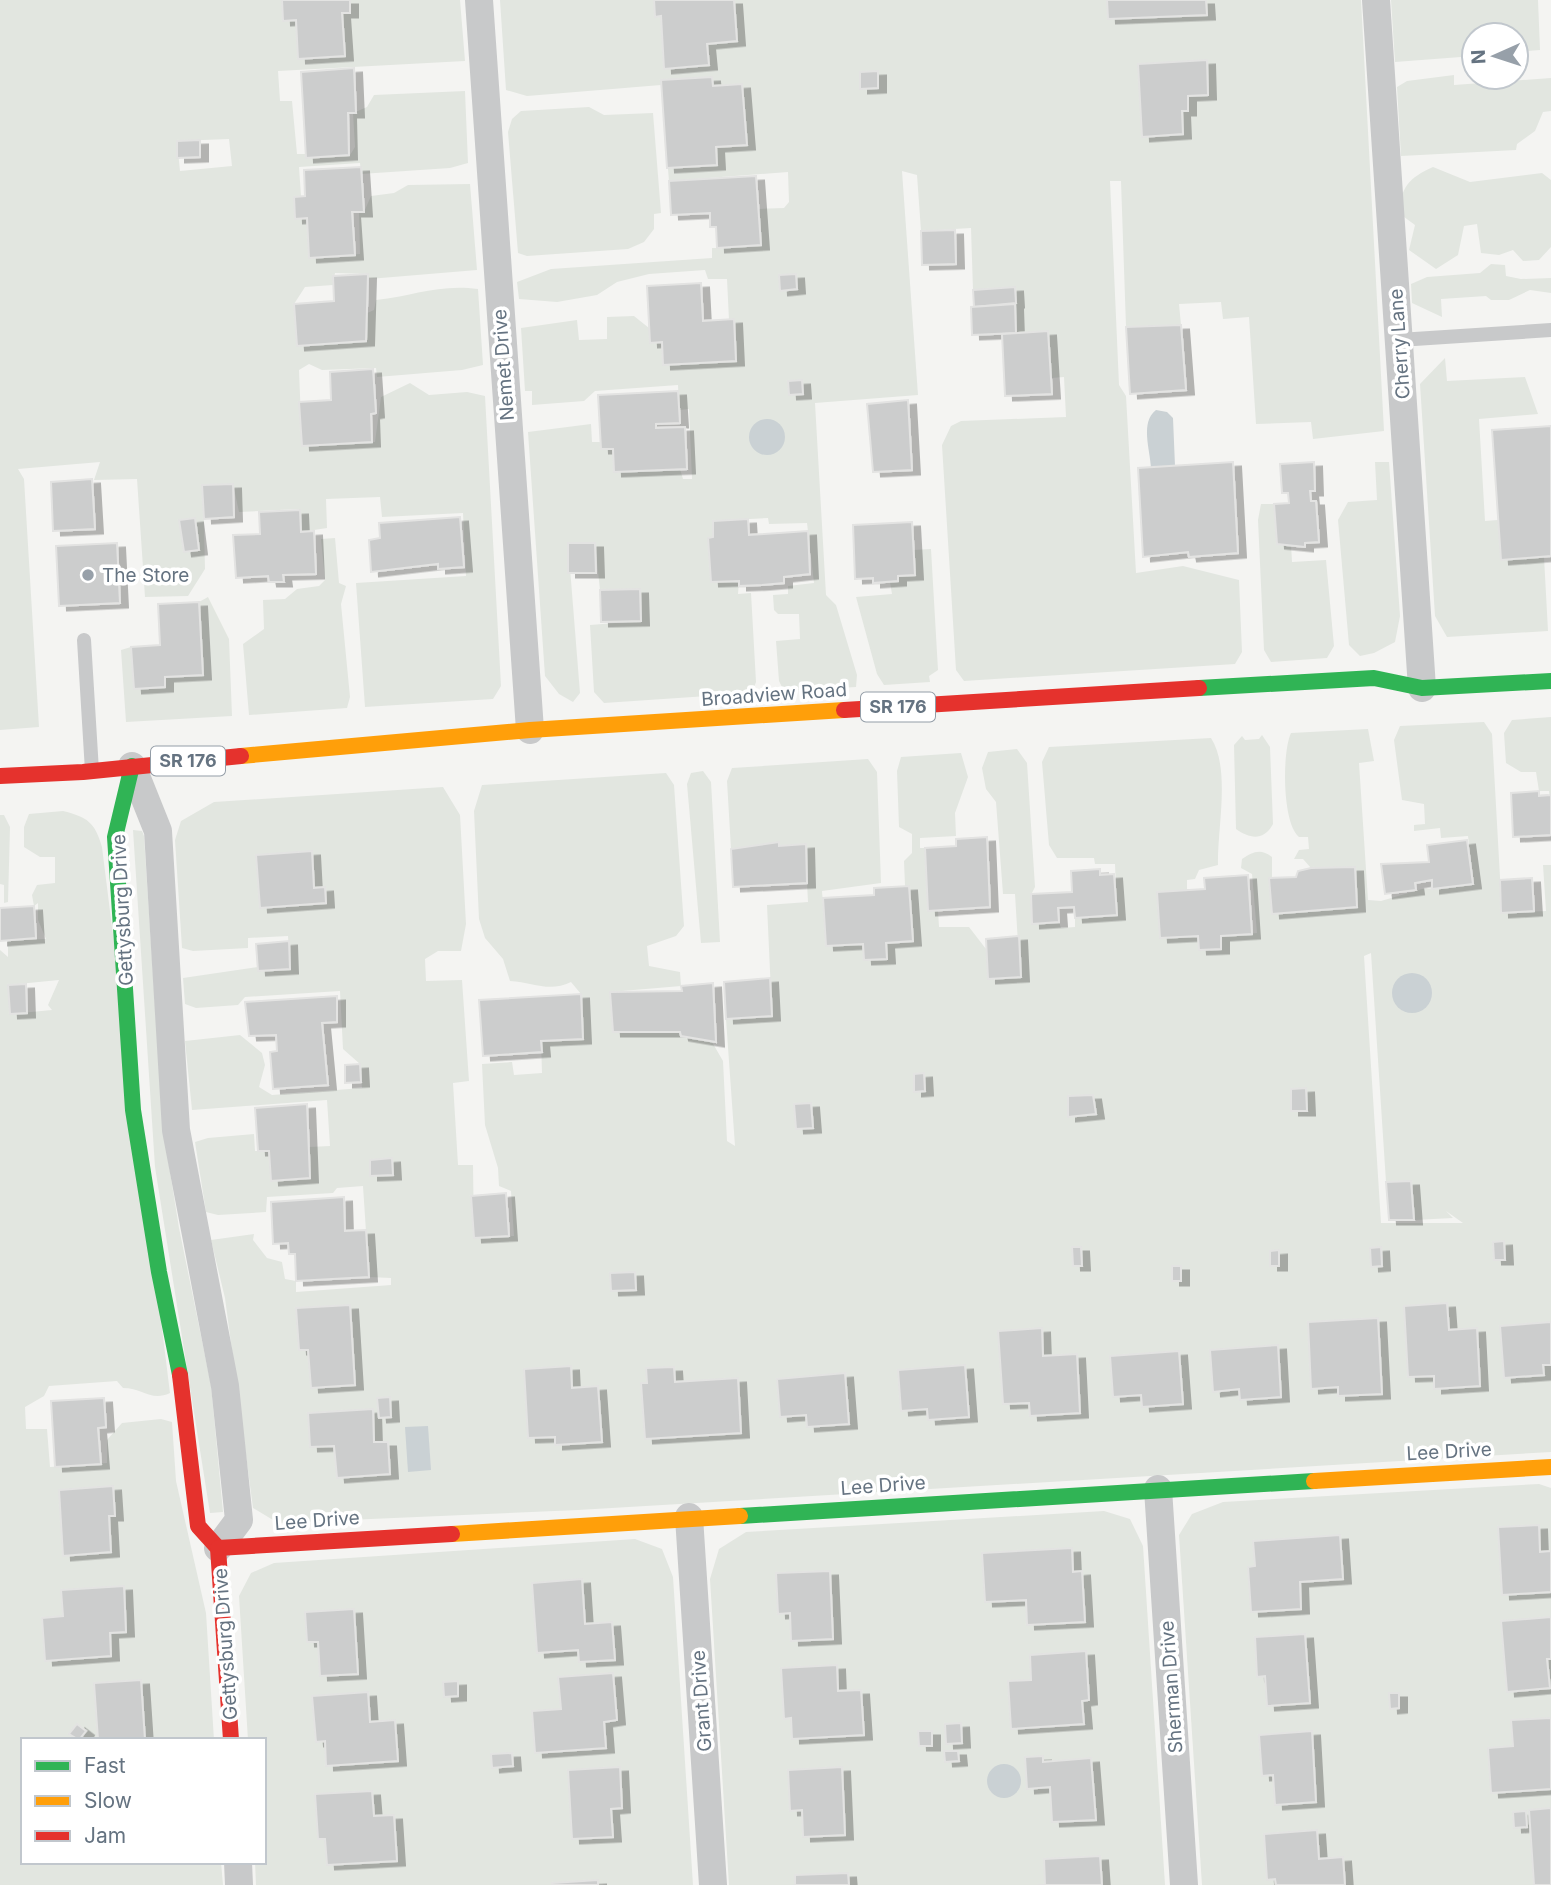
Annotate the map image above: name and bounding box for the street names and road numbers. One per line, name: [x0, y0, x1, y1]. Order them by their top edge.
street label: Cherry Lane: [1384, 288, 1415, 400]
street label: Nemet Drive: [488, 308, 519, 422]
street label: Broadview Road: [700, 678, 848, 711]
road number: SR 176: [861, 692, 935, 722]
road number: SR 176: [151, 746, 225, 776]
street label: Gettysburg Drive: [107, 833, 138, 987]
street label: Lee Drive: [1406, 1438, 1492, 1465]
street label: Lee Drive: [840, 1471, 926, 1500]
street label: Lee Drive: [274, 1506, 360, 1535]
street label: Gettysburg Drive: [209, 1567, 242, 1721]
street label: Sherman Drive: [1155, 1620, 1188, 1754]
street label: Grant Drive: [686, 1649, 717, 1753]

